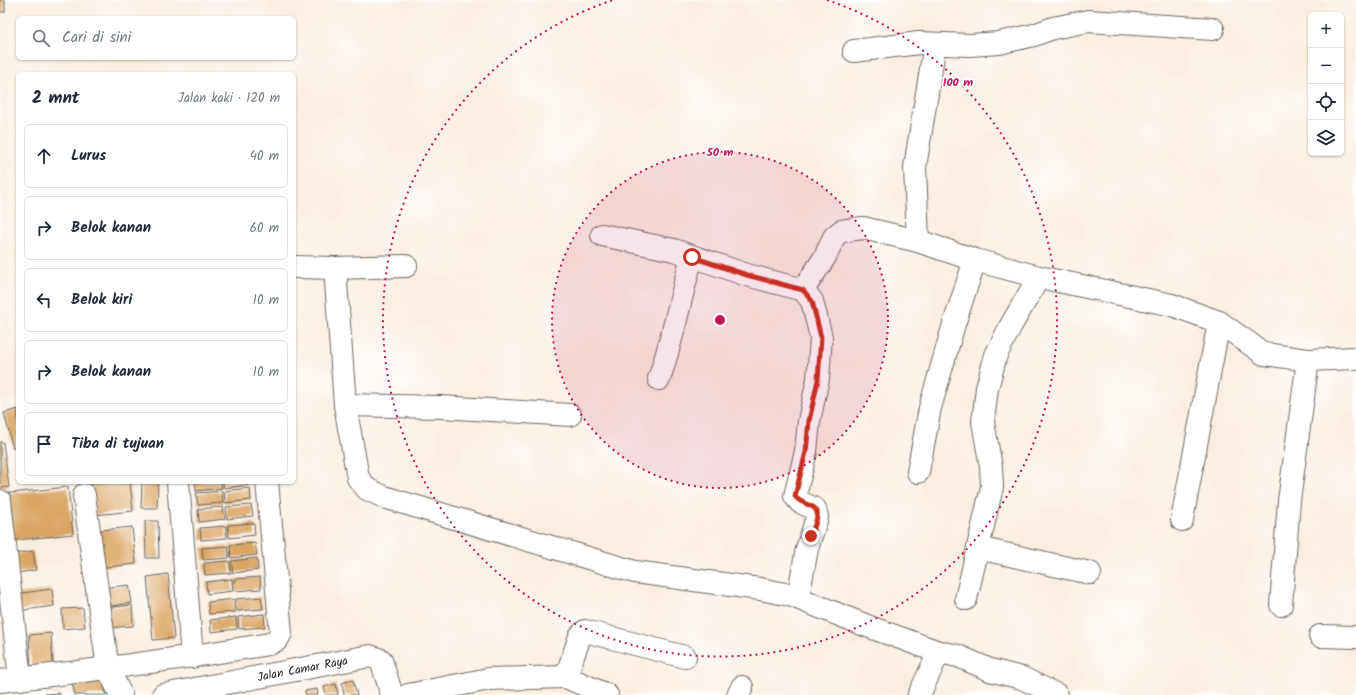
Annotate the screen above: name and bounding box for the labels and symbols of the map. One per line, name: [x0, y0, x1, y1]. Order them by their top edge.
text: 100 m: [943, 73, 973, 92]
text: 50 m: [706, 143, 734, 162]
route start: [683, 248, 701, 266]
centre of rings: [713, 313, 727, 327]
route end: [802, 527, 820, 545]
street label: Jalan Camar Raya: [256, 651, 350, 687]

